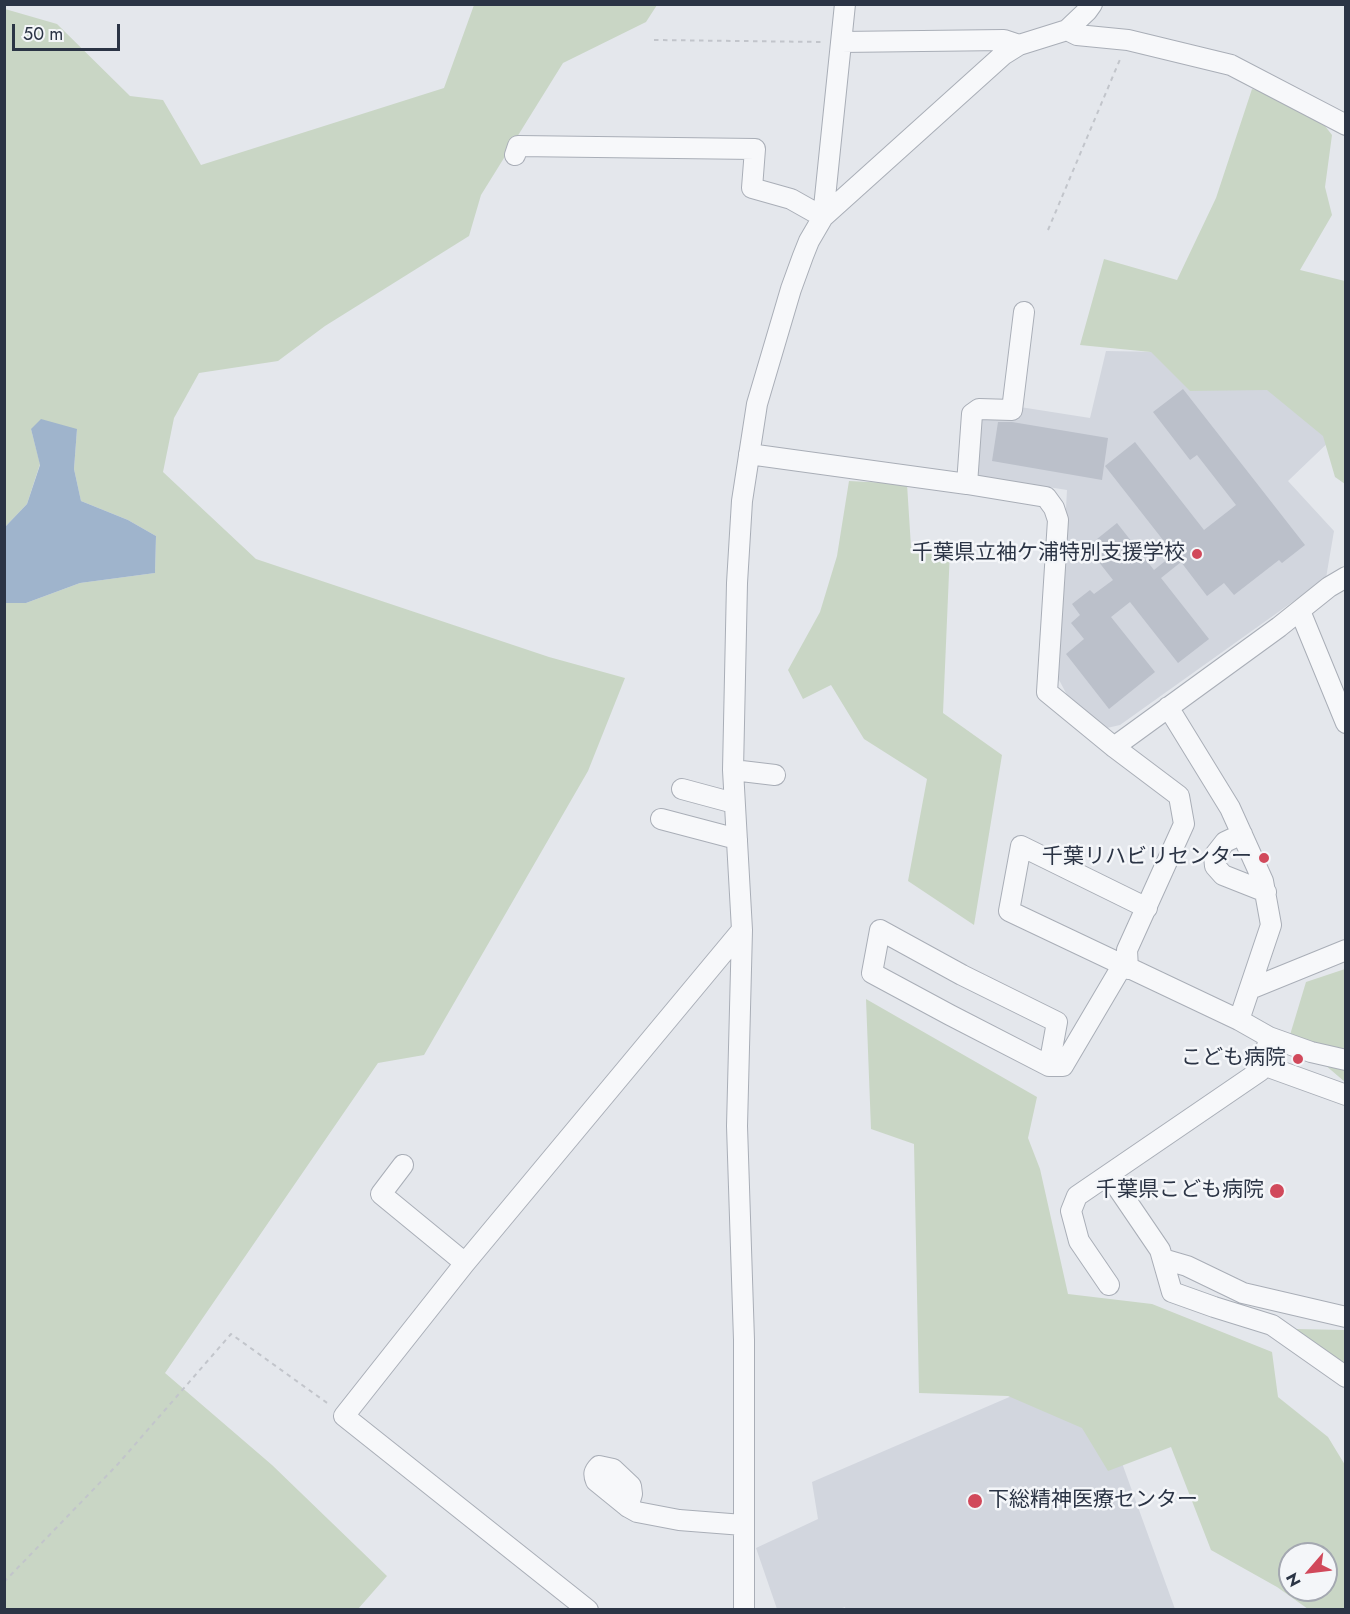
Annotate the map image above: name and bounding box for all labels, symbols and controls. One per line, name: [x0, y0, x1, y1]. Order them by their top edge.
scale bar: [15, 12, 123, 50]
text: 50 m: [23, 21, 63, 47]
place label: 千葉県立袖ケ浦特別支援学校: [912, 541, 1185, 567]
marker: 千葉県立袖ケ浦特別支援学校: [1190, 547, 1204, 561]
place label: 千葉リハビリセンター: [1042, 845, 1252, 871]
marker: 千葉リハビリセンター: [1257, 851, 1271, 865]
place label: こども病院: [1181, 1046, 1286, 1072]
marker: こども病院: [1291, 1052, 1305, 1066]
place label: 千葉県こども病院: [1096, 1178, 1264, 1204]
marker: 千葉県こども病院: [1268, 1182, 1286, 1200]
place label: 下総精神医療センター: [988, 1488, 1198, 1514]
marker: 下総精神医療センター: [966, 1492, 984, 1510]
north arrow: [1278, 1542, 1338, 1602]
text: N: [1280, 1569, 1307, 1591]

